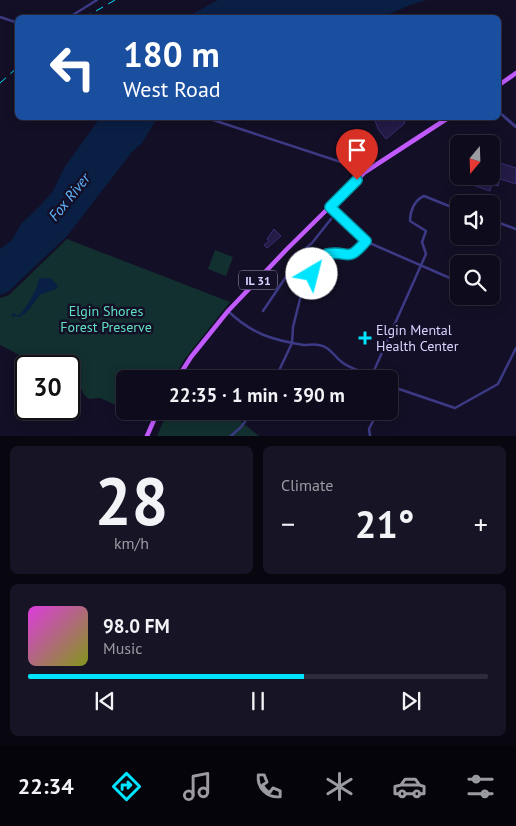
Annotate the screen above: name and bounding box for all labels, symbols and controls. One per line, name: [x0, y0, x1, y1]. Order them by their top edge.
text: 180 m: [123, 31, 220, 77]
icon: left: [40, 35, 105, 100]
text: West Road: [123, 75, 221, 103]
pin: [336, 129, 378, 180]
north arrow: [450, 135, 500, 185]
map controls: [450, 135, 500, 305]
icon: arrive: [343, 136, 371, 164]
water label: Fox River: [44, 169, 95, 225]
button: sound: [450, 195, 500, 245]
position arrow: [285, 247, 337, 299]
button: search: [450, 255, 500, 305]
road number: IL 31: [239, 270, 277, 290]
park label: Elgin Shores Forest Preserve: [60, 302, 152, 336]
place label: Elgin Mental Health Center: [376, 321, 459, 355]
marker: Elgin Mental Health Center: [358, 331, 372, 345]
speed limit sign: 30: [15, 355, 80, 420]
text: 22:35 · 1 min · 390 m: [169, 383, 345, 407]
text: 28: [95, 458, 168, 542]
text: Climate: [281, 475, 333, 495]
text: 21°: [355, 499, 414, 548]
text: −: [281, 505, 295, 542]
text: +: [474, 505, 488, 542]
text: km/h: [114, 533, 149, 553]
text: 98.0 FM: [103, 614, 170, 638]
text: Music: [103, 638, 143, 658]
icon: previous: [91, 687, 119, 715]
icon: pause: [244, 687, 272, 715]
icon: next: [397, 687, 425, 715]
icon: directions: [109, 769, 144, 804]
icon: music: [180, 769, 215, 804]
icon: phone: [251, 769, 286, 804]
icon: climate: [322, 769, 357, 804]
icon: car: [392, 769, 427, 804]
icon: filters: [463, 769, 498, 804]
text: 22:34: [18, 772, 74, 800]

